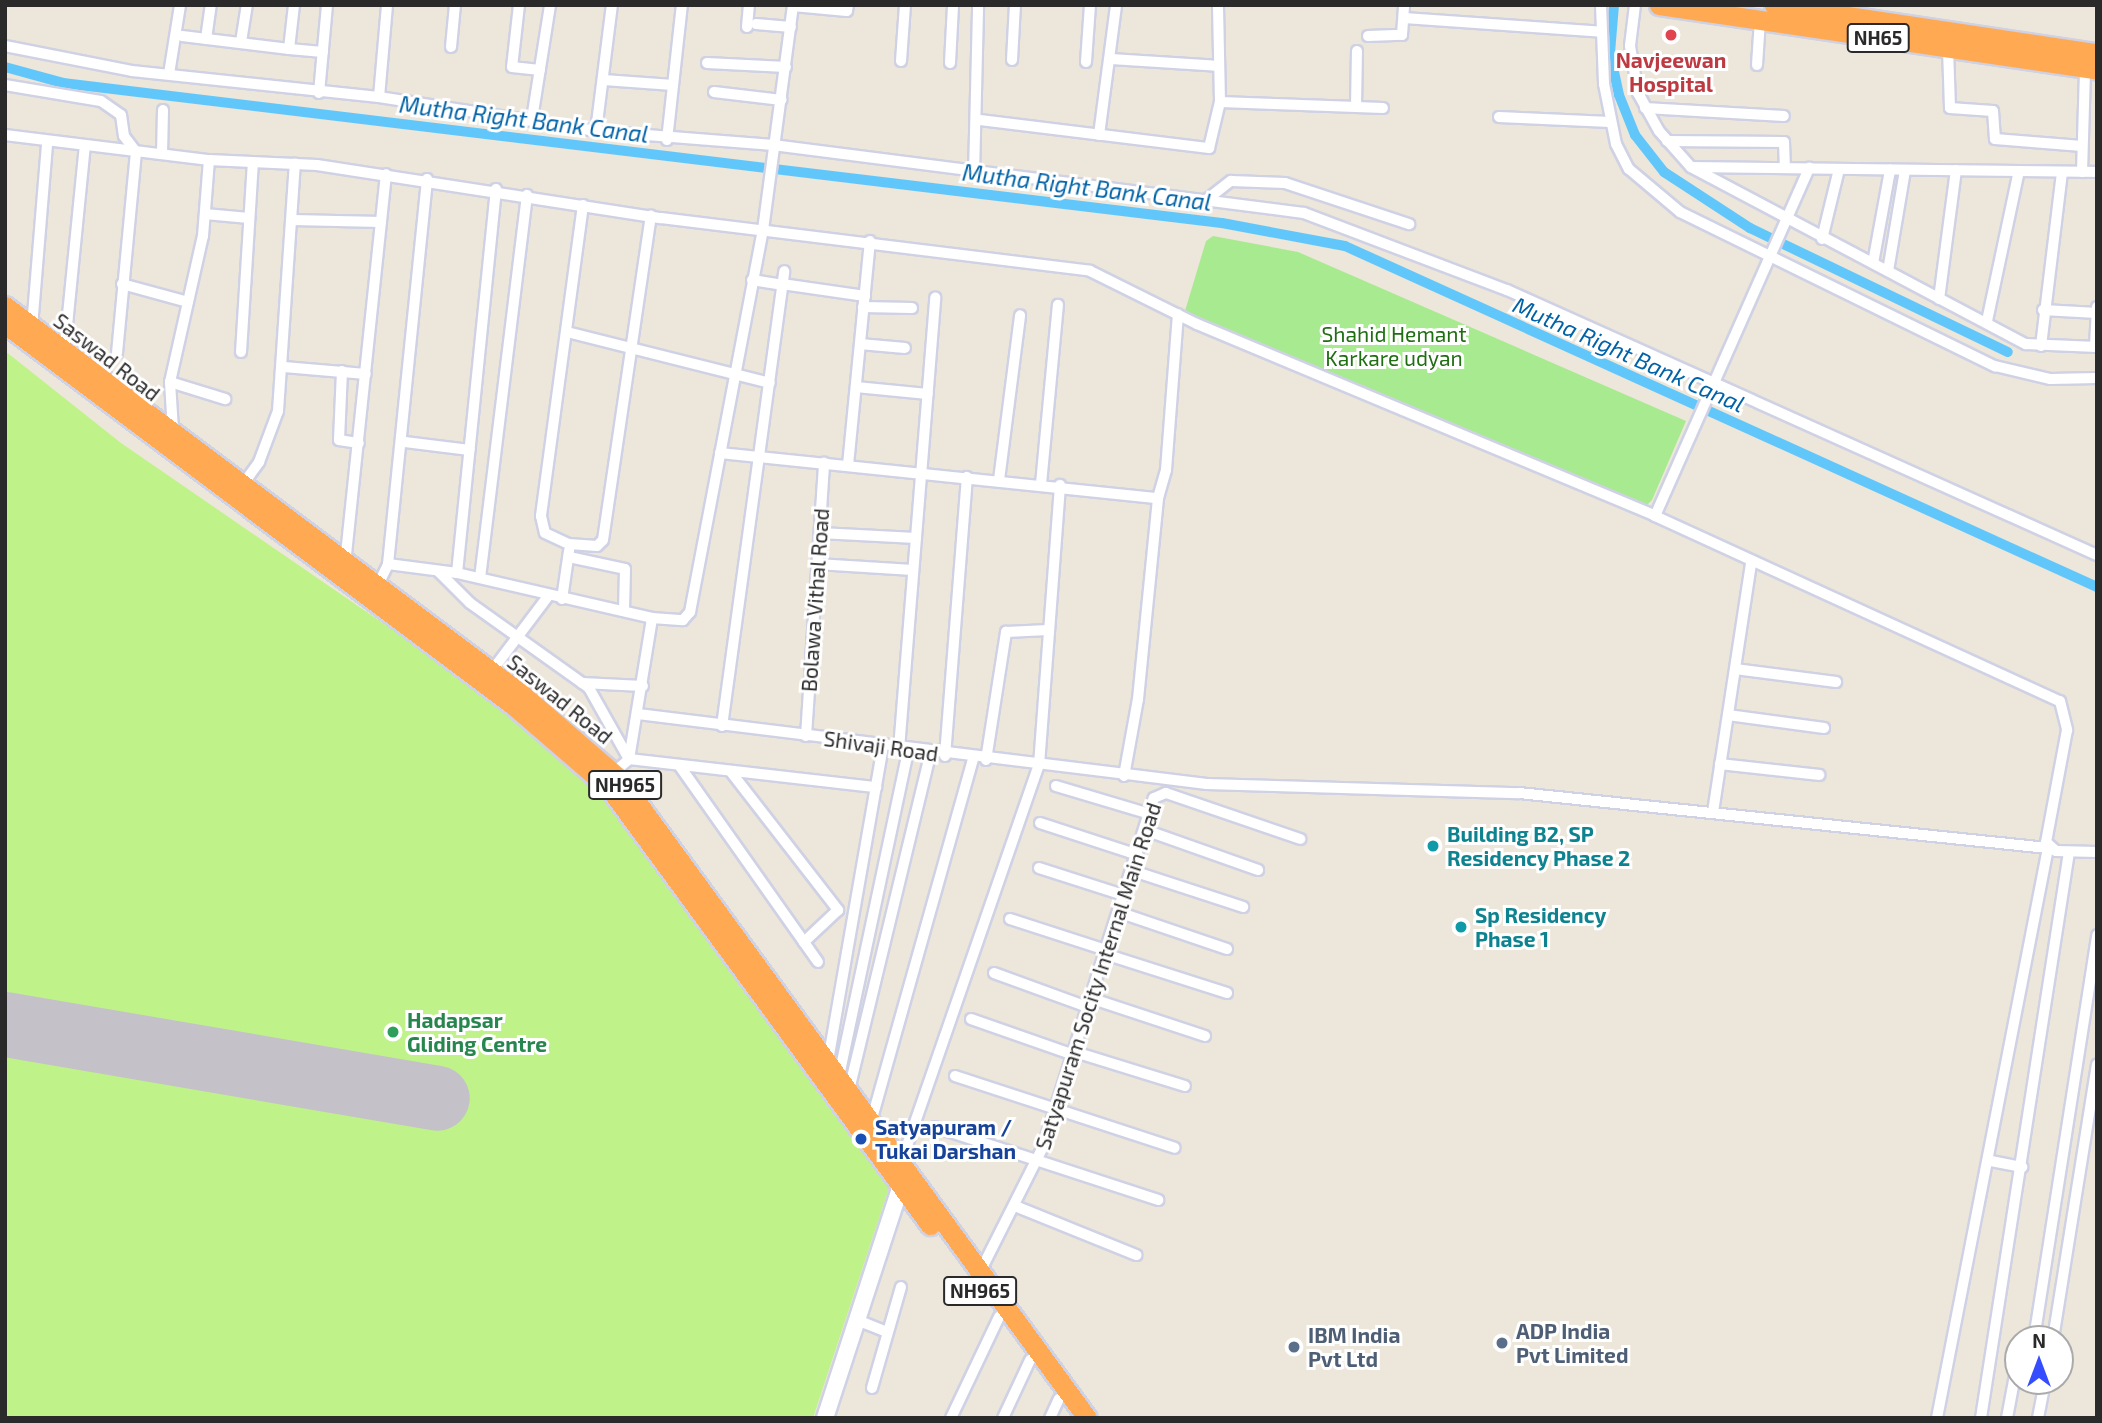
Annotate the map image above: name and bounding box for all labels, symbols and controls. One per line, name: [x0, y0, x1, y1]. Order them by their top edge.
road number: NH65: [1846, 22, 1910, 54]
marker: Navjeewan Hospital: [1661, 25, 1681, 45]
place label: Navjeewan Hospital: [1616, 47, 1726, 97]
water label: Mutha Right Bank Canal: [398, 90, 650, 148]
water label: Mutha Right Bank Canal: [961, 158, 1213, 216]
water label: Mutha Right Bank Canal: [1509, 290, 1749, 418]
street label: Saswad Road: [49, 308, 165, 406]
park label: Shahid Hemant Karkare udyan: [1321, 321, 1467, 371]
street label: Bolawa Vithal Road: [796, 507, 834, 693]
street label: Saswad Road: [502, 649, 618, 749]
street label: Shivaji Road: [822, 726, 940, 766]
road number: NH965: [586, 770, 664, 800]
street label: Satyapuram Socity Internal Main Road: [1030, 799, 1166, 1153]
place label: Building B2, SP Residency Phase 2: [1447, 821, 1631, 871]
marker: Building B2, SP Residency Phase 2: [1425, 838, 1441, 854]
place label: Sp Residency Phase 1: [1475, 902, 1606, 952]
marker: Sp Residency Phase 1: [1453, 919, 1469, 935]
place label: Hadapsar Gliding Centre: [407, 1007, 547, 1057]
marker: Hadapsar Gliding Centre: [385, 1024, 401, 1040]
place label: Satyapuram / Tukai Darshan: [875, 1114, 1016, 1164]
marker: Satyapuram / Tukai Darshan: [853, 1131, 869, 1147]
road number: NH965: [942, 1275, 1018, 1306]
place label: ADP India Pvt Limited: [1516, 1318, 1628, 1368]
place label: IBM India Pvt Ltd: [1308, 1322, 1400, 1372]
north arrow: [2004, 1325, 2074, 1395]
text: N: [2032, 1329, 2046, 1352]
marker: ADP India Pvt Limited: [1494, 1335, 1510, 1351]
marker: IBM India Pvt Ltd: [1286, 1339, 1302, 1355]

